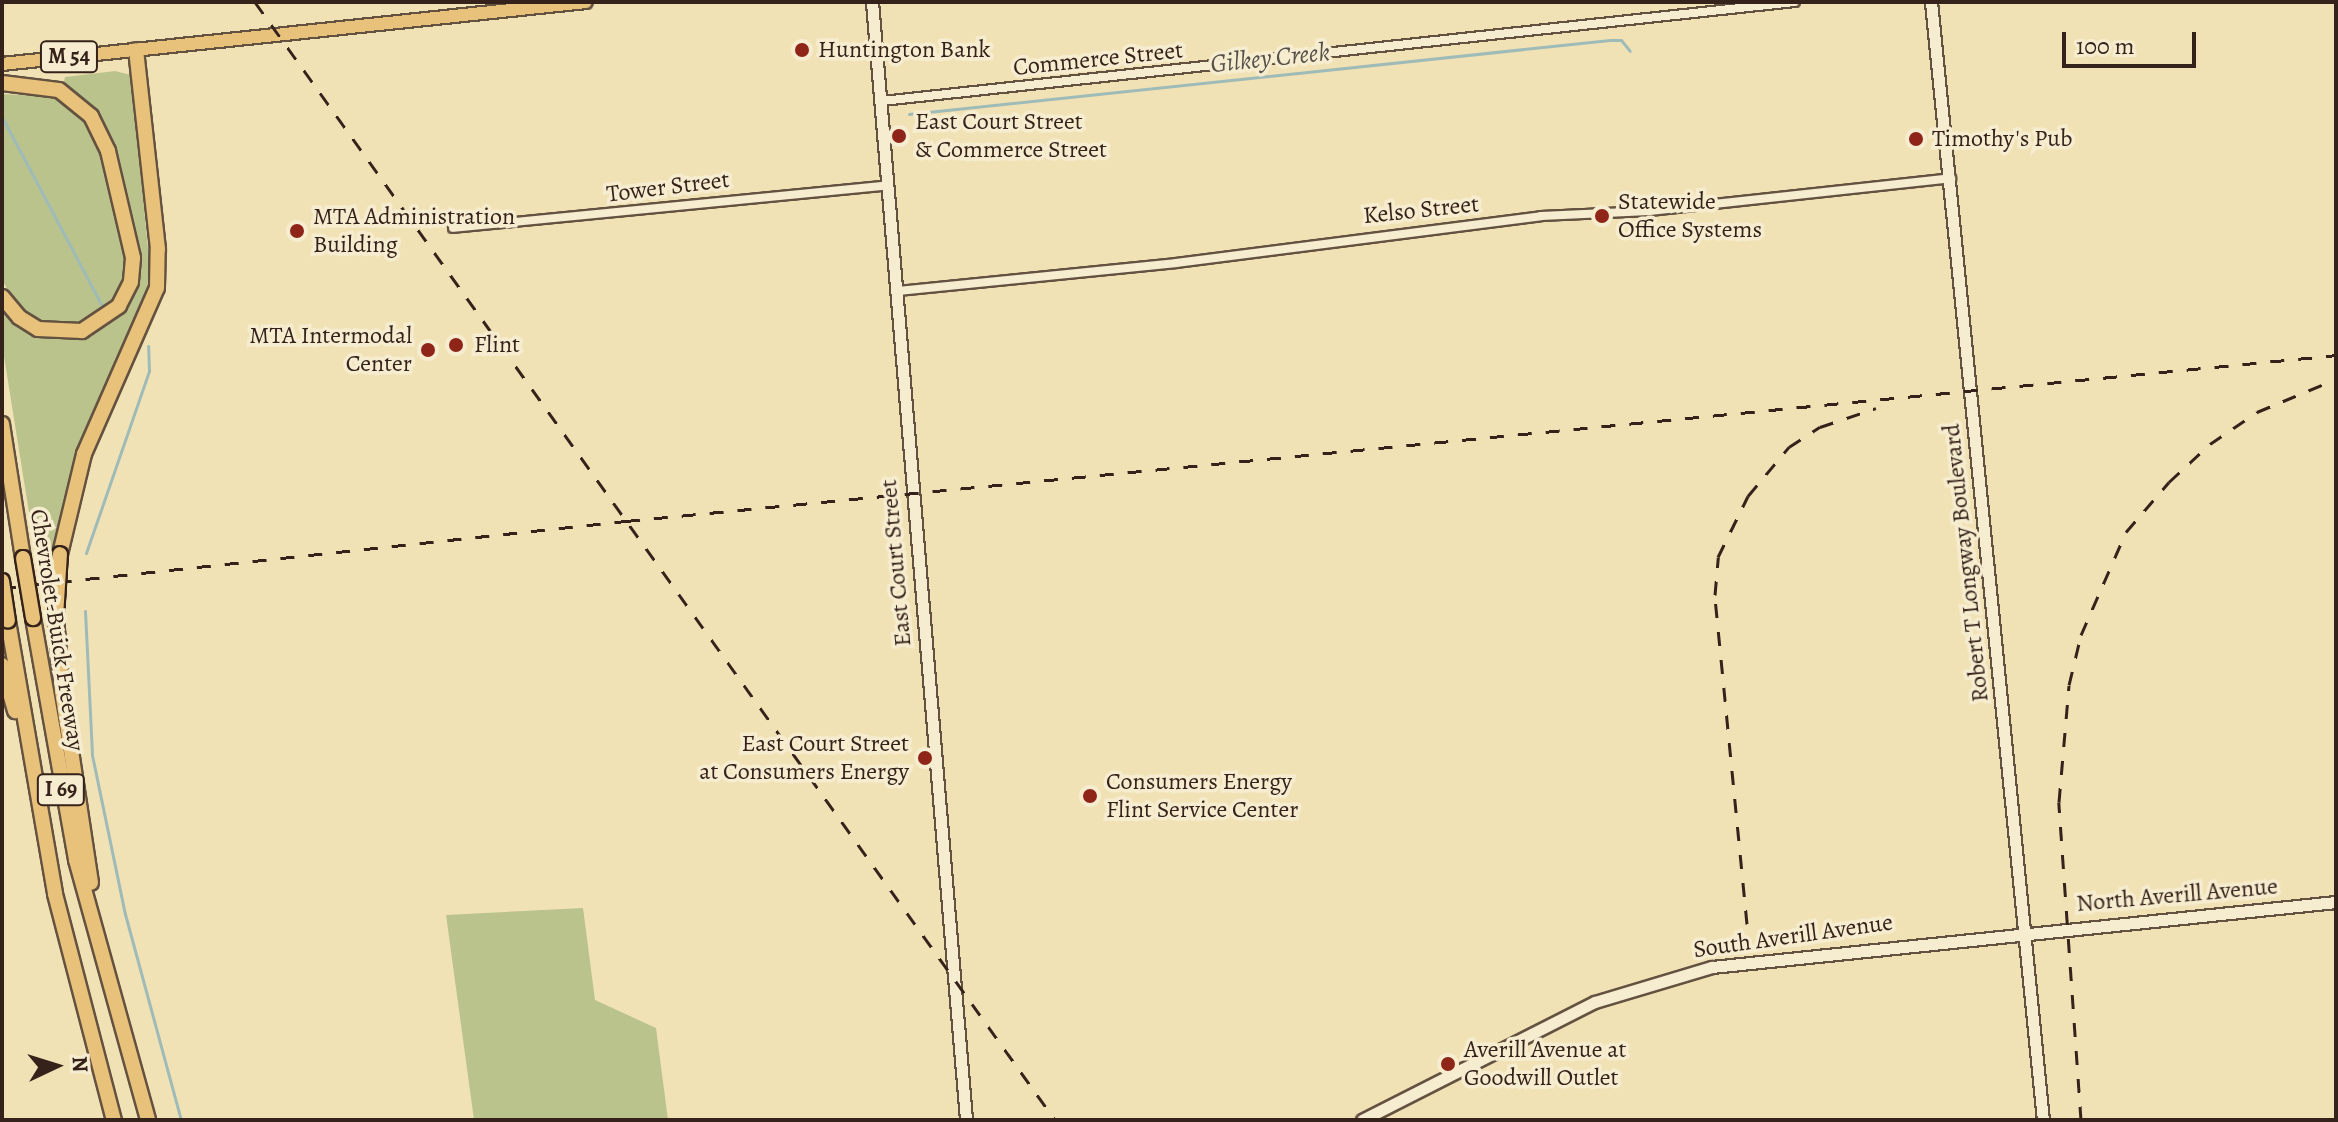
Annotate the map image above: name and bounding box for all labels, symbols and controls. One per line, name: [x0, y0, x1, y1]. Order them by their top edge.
scale bar: [2066, 16, 2200, 66]
text: 100 m: [2076, 30, 2135, 62]
place label: Huntington Bank: [818, 36, 990, 64]
street label: Commerce Street: [1012, 36, 1184, 82]
water label: Gilkey Creek: [1209, 36, 1331, 80]
road number: M 54: [39, 39, 99, 75]
marker: Huntington Bank: [793, 41, 811, 59]
place label: East Court Street & Commerce Street: [915, 108, 1107, 164]
place label: Timothy's Pub: [1932, 125, 2073, 153]
marker: East Court Street & Commerce Street: [890, 127, 908, 145]
marker: Timothy's Pub: [1907, 130, 1925, 148]
street label: Tower Street: [605, 165, 731, 209]
place label: Statewide Office Systems: [1618, 188, 1762, 244]
street label: Kelso Street: [1362, 190, 1480, 230]
place label: MTA Administration Building: [313, 203, 515, 259]
marker: Statewide Office Systems: [1593, 207, 1611, 225]
marker: MTA Administration Building: [288, 222, 306, 240]
place label: MTA Intermodal Center: [249, 322, 412, 378]
place label: Flint: [474, 331, 520, 359]
marker: Flint: [445, 334, 467, 356]
marker: MTA Intermodal Center: [419, 341, 437, 359]
street label: Robert T Longway Boulevard: [1937, 422, 1995, 704]
street label: East Court Street: [874, 478, 918, 648]
street label: Chevrolet-Buick Freeway: [24, 507, 90, 753]
place label: East Court Street at Consumers Energy: [699, 730, 909, 786]
marker: East Court Street at Consumers Energy: [916, 749, 934, 767]
place label: Consumers Energy Flint Service Center: [1106, 768, 1298, 824]
road number: I 69: [35, 772, 87, 808]
marker: Consumers Energy Flint Service Center: [1081, 787, 1099, 805]
street label: North Averill Avenue: [2075, 872, 2279, 918]
street label: South Averill Avenue: [1691, 908, 1895, 964]
north arrow: [16, 1026, 96, 1106]
place label: Averill Avenue at Goodwill Outlet: [1464, 1036, 1626, 1092]
text: N: [64, 1055, 95, 1073]
marker: Averill Avenue at Goodwill Outlet: [1439, 1055, 1457, 1073]

